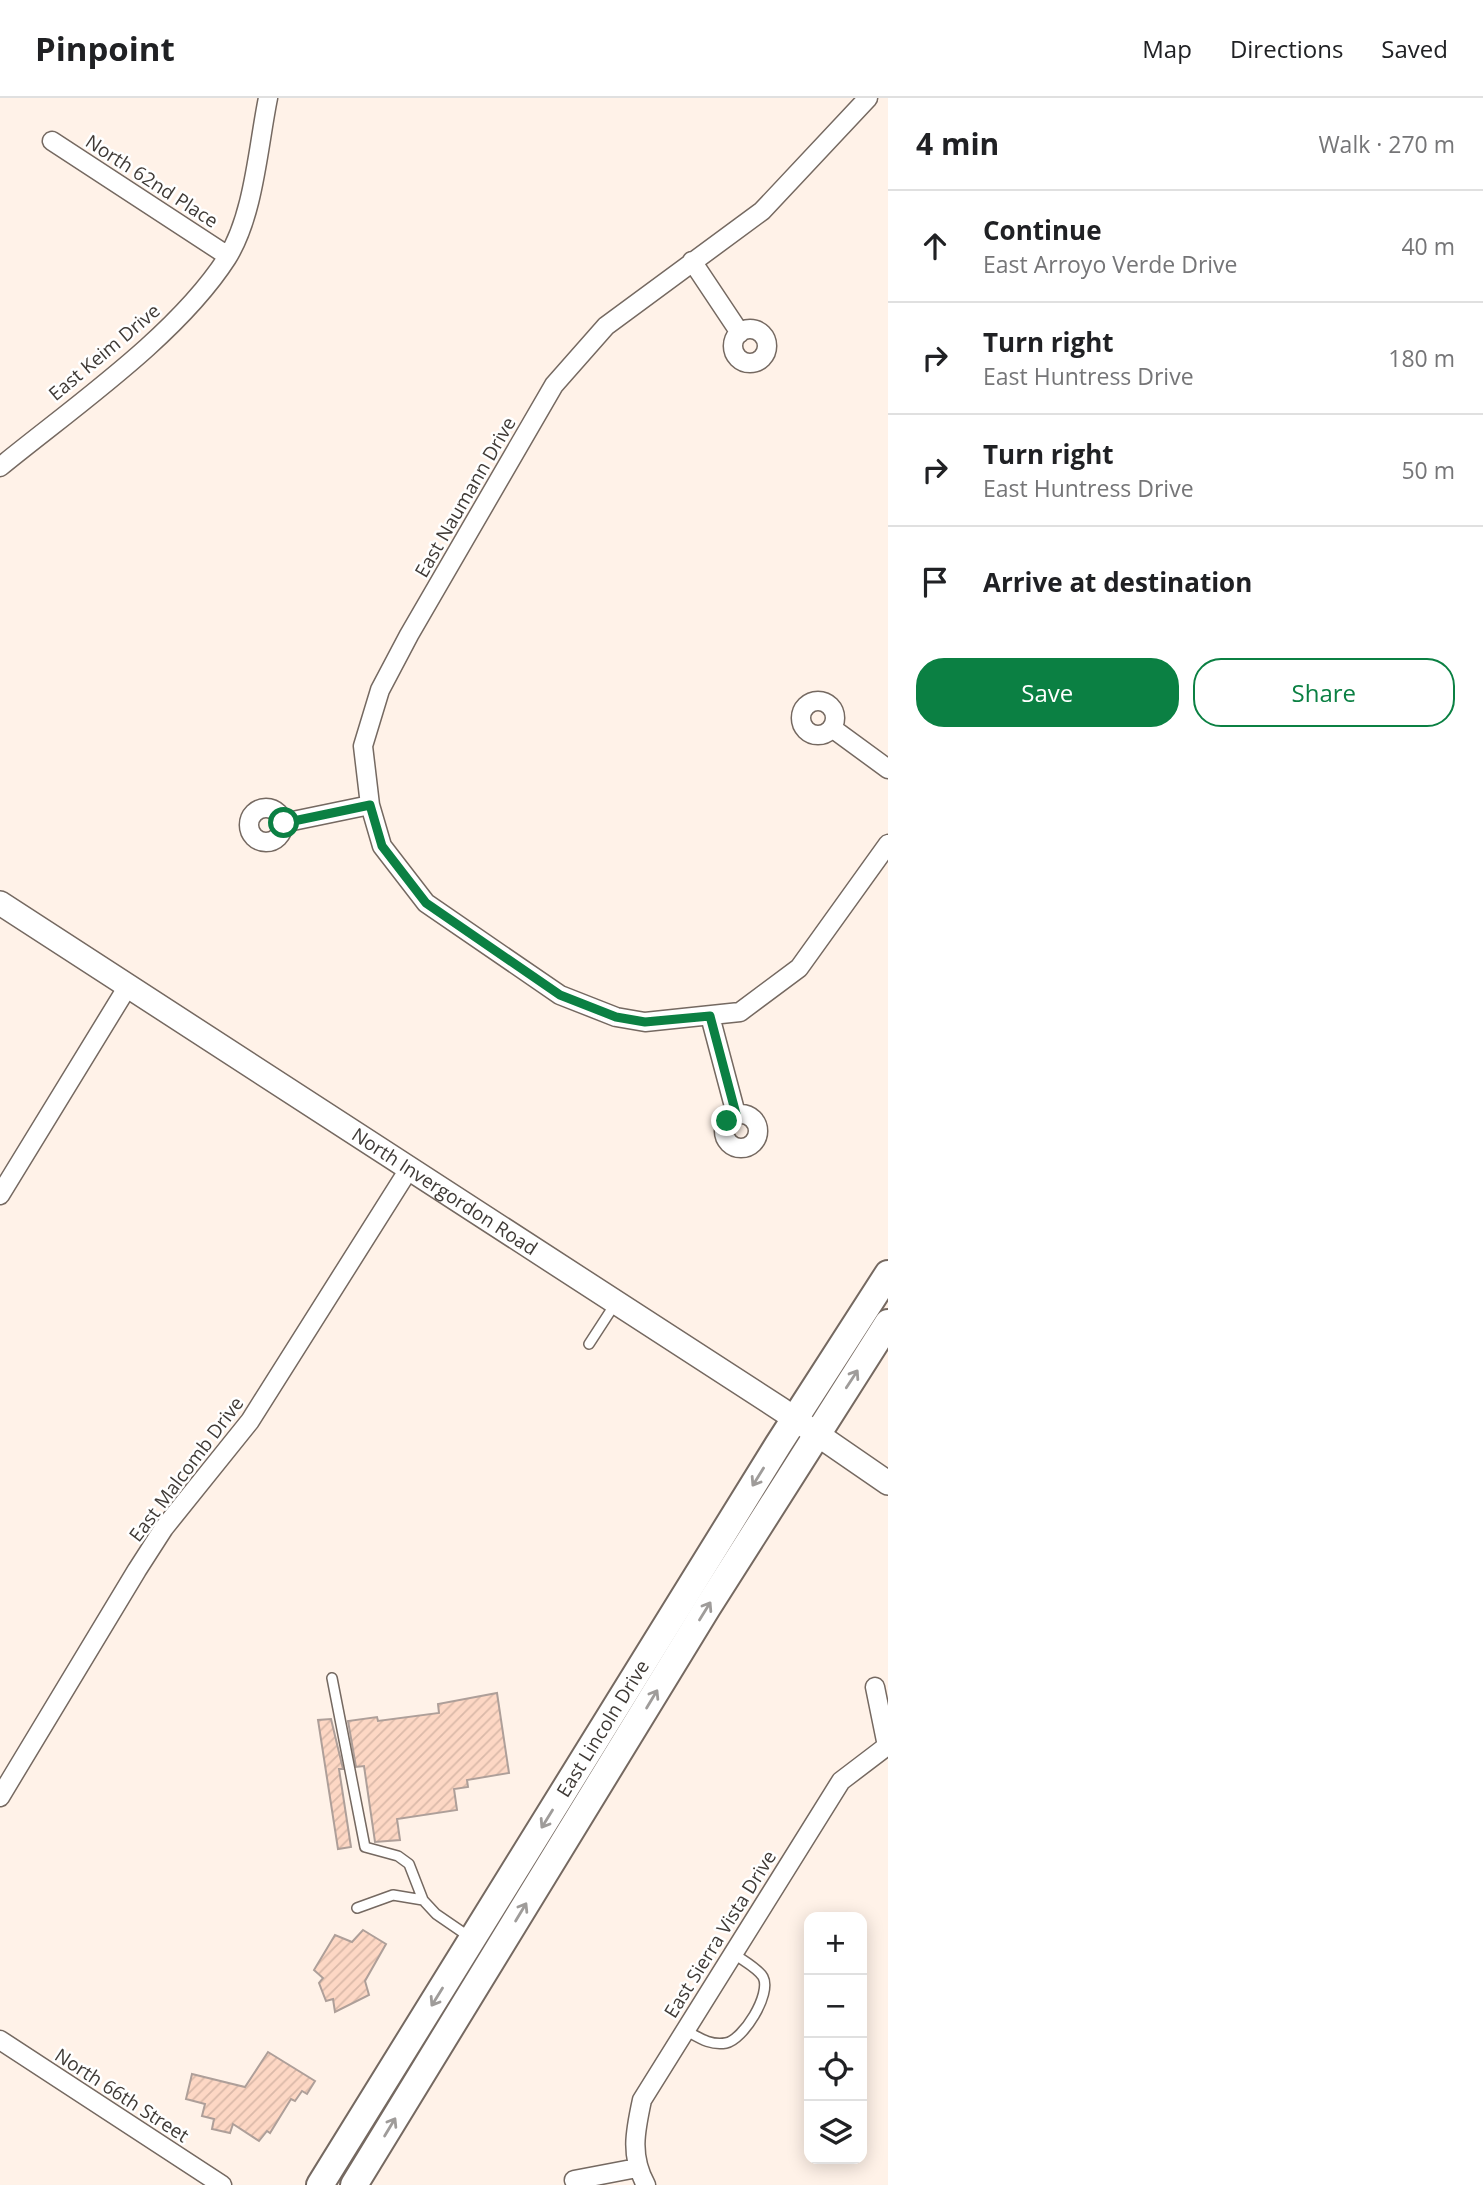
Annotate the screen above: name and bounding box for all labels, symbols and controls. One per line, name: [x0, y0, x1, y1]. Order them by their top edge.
text: Pinpoint: [35, 26, 175, 71]
text: Map: [1142, 32, 1192, 65]
text: Directions: [1230, 32, 1343, 65]
text: Saved: [1381, 32, 1448, 65]
text: 4 min: [916, 123, 999, 164]
street label: North 62nd Place: [81, 128, 223, 234]
text: Walk · 270 m: [1318, 128, 1455, 160]
text: Continue: [983, 212, 1102, 248]
icon: ahead: [916, 227, 954, 265]
text: 40 m: [1401, 230, 1455, 262]
text: East Arroyo Verde Drive: [983, 248, 1238, 280]
street label: East Keim Drive: [43, 298, 165, 406]
text: Turn right: [983, 324, 1114, 360]
icon: right: [916, 339, 954, 377]
text: 180 m: [1388, 342, 1455, 374]
text: East Huntress Drive: [983, 360, 1194, 392]
street label: East Naumann Drive: [408, 412, 522, 582]
text: Turn right: [983, 436, 1114, 472]
icon: right: [916, 451, 954, 489]
text: 50 m: [1401, 454, 1455, 486]
text: East Huntress Drive: [983, 472, 1194, 504]
icon: arrive: [916, 563, 954, 601]
text: Arrive at destination: [983, 564, 1252, 600]
button: Save: [916, 658, 1179, 727]
button: Share: [1193, 658, 1455, 727]
route start: [268, 807, 299, 838]
route end: [711, 1105, 742, 1136]
street label: North Invergordon Road: [347, 1122, 543, 1261]
one-way arrow: [845, 1370, 859, 1389]
street label: East Malcomb Drive: [123, 1391, 249, 1547]
one-way arrow: [751, 1467, 765, 1487]
one-way arrow: [699, 1602, 713, 1622]
street label: East Lincoln Drive: [550, 1655, 655, 1802]
one-way arrow: [645, 1689, 659, 1709]
one-way arrow: [539, 1808, 553, 1828]
street label: East Sierra Vista Drive: [658, 1845, 782, 2023]
one-way arrow: [515, 1902, 529, 1922]
map controls: [804, 1912, 867, 2164]
button: +: [804, 1912, 867, 1975]
button: −: [804, 1975, 867, 2038]
one-way arrow: [429, 1987, 443, 2007]
button: locate: [804, 2038, 867, 2101]
street label: North 66th Street: [50, 2042, 194, 2148]
button: layers: [804, 2101, 867, 2164]
one-way arrow: [383, 2117, 397, 2137]

